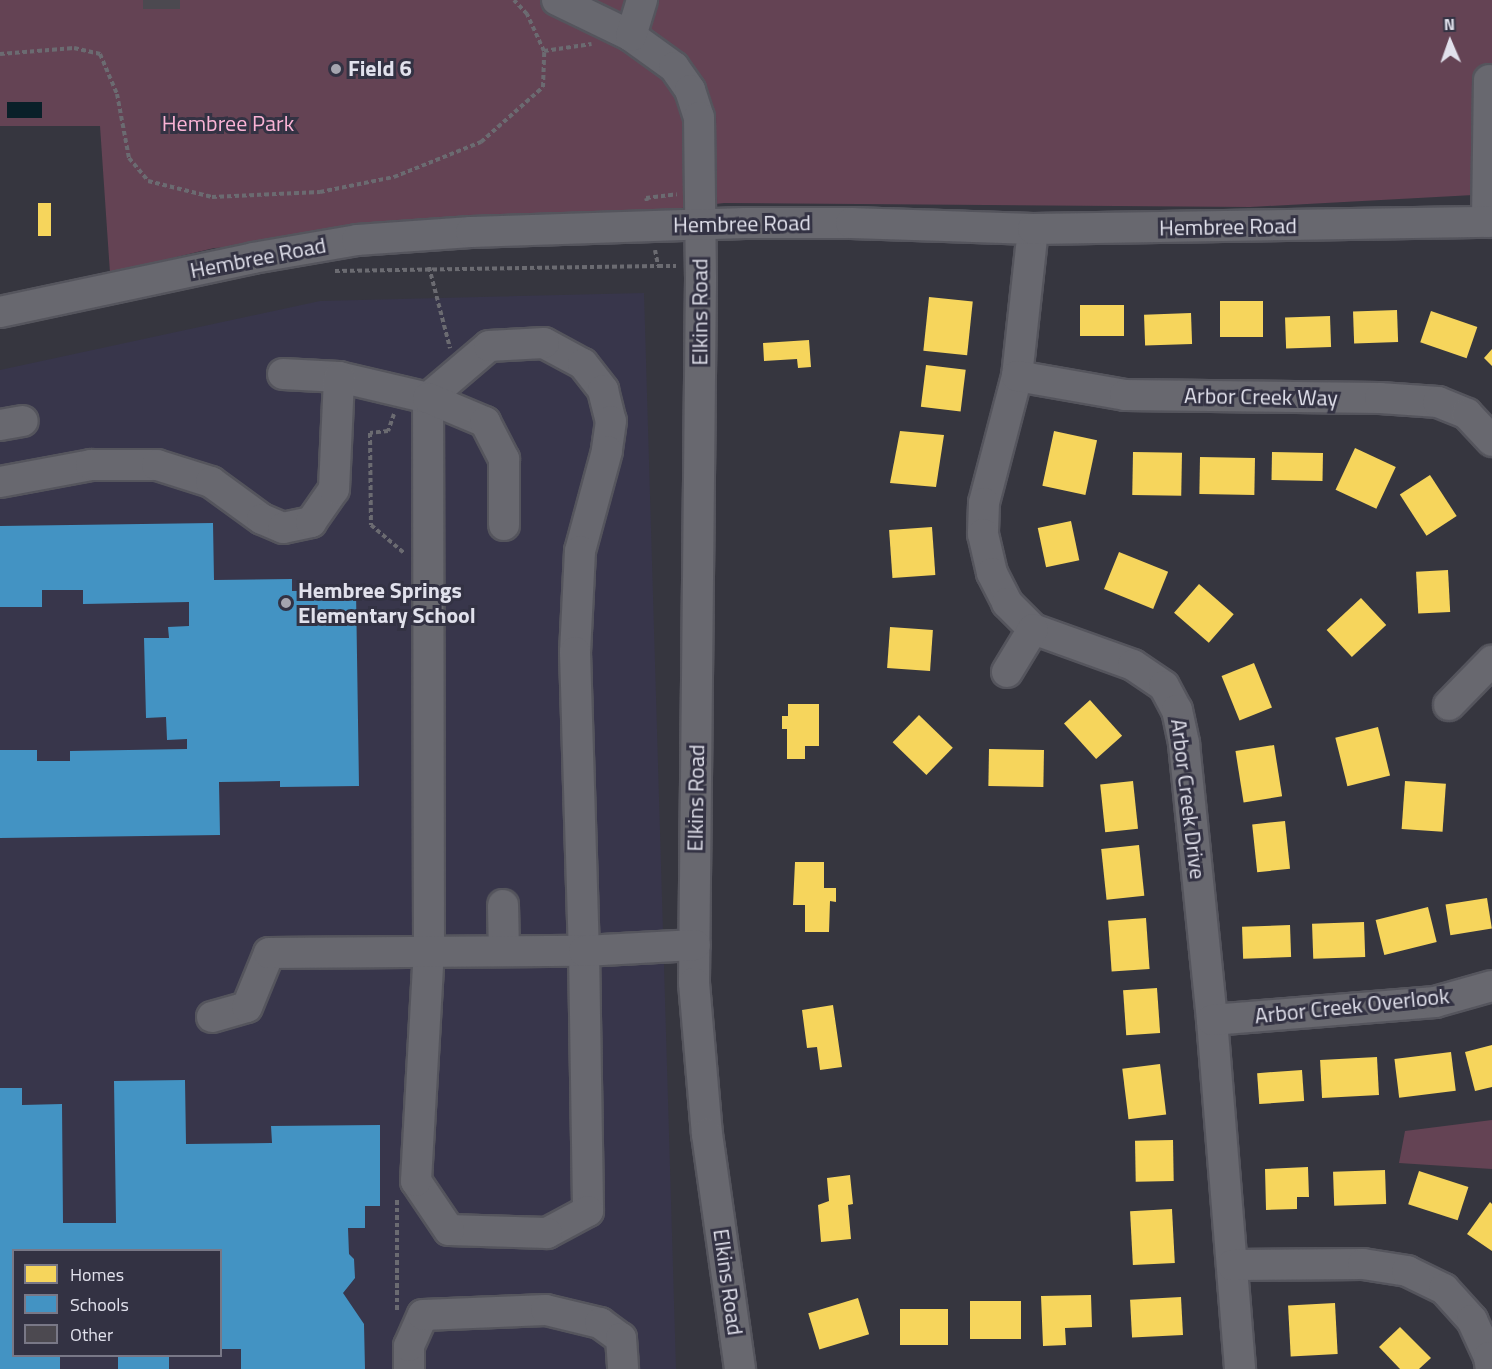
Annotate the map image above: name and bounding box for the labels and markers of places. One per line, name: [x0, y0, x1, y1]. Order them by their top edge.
place label: Field 6: [348, 56, 412, 82]
marker: Field 6: [329, 62, 343, 76]
place label: Hembree Springs Elementary School: [298, 577, 476, 628]
marker: Hembree Springs Elementary School: [279, 596, 293, 610]

